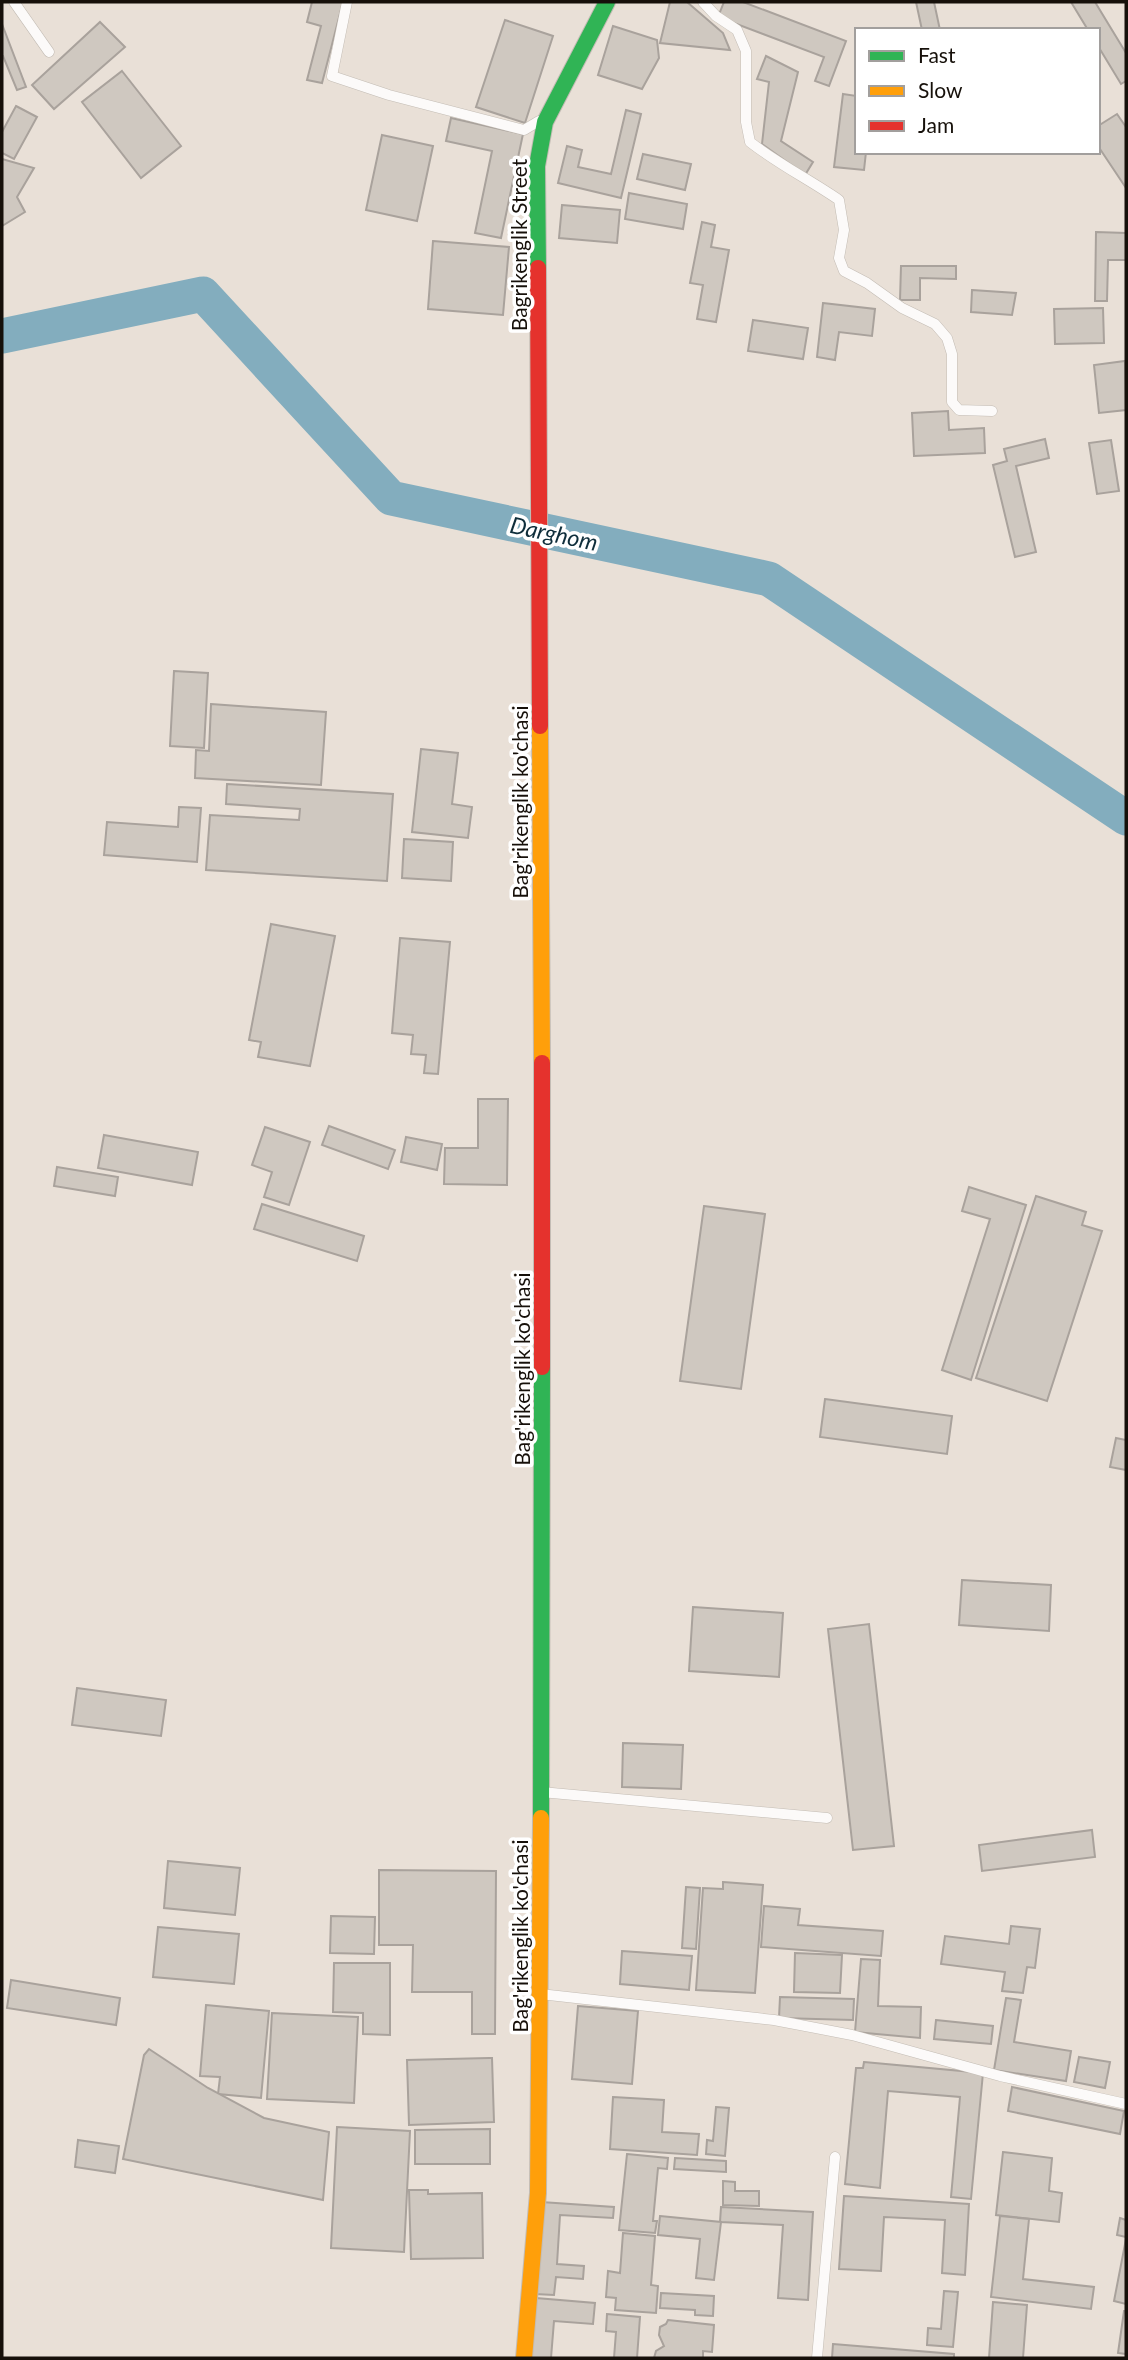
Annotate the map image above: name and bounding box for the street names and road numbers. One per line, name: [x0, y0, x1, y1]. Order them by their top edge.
street label: Bagrikenglik Street: [506, 158, 531, 331]
street label: Bag'rikenglik ko'chasi: [507, 705, 532, 899]
street label: Bag'rikenglik ko'chasi: [509, 1272, 534, 1466]
street label: Bag'rikenglik ko'chasi: [507, 1839, 532, 2033]

